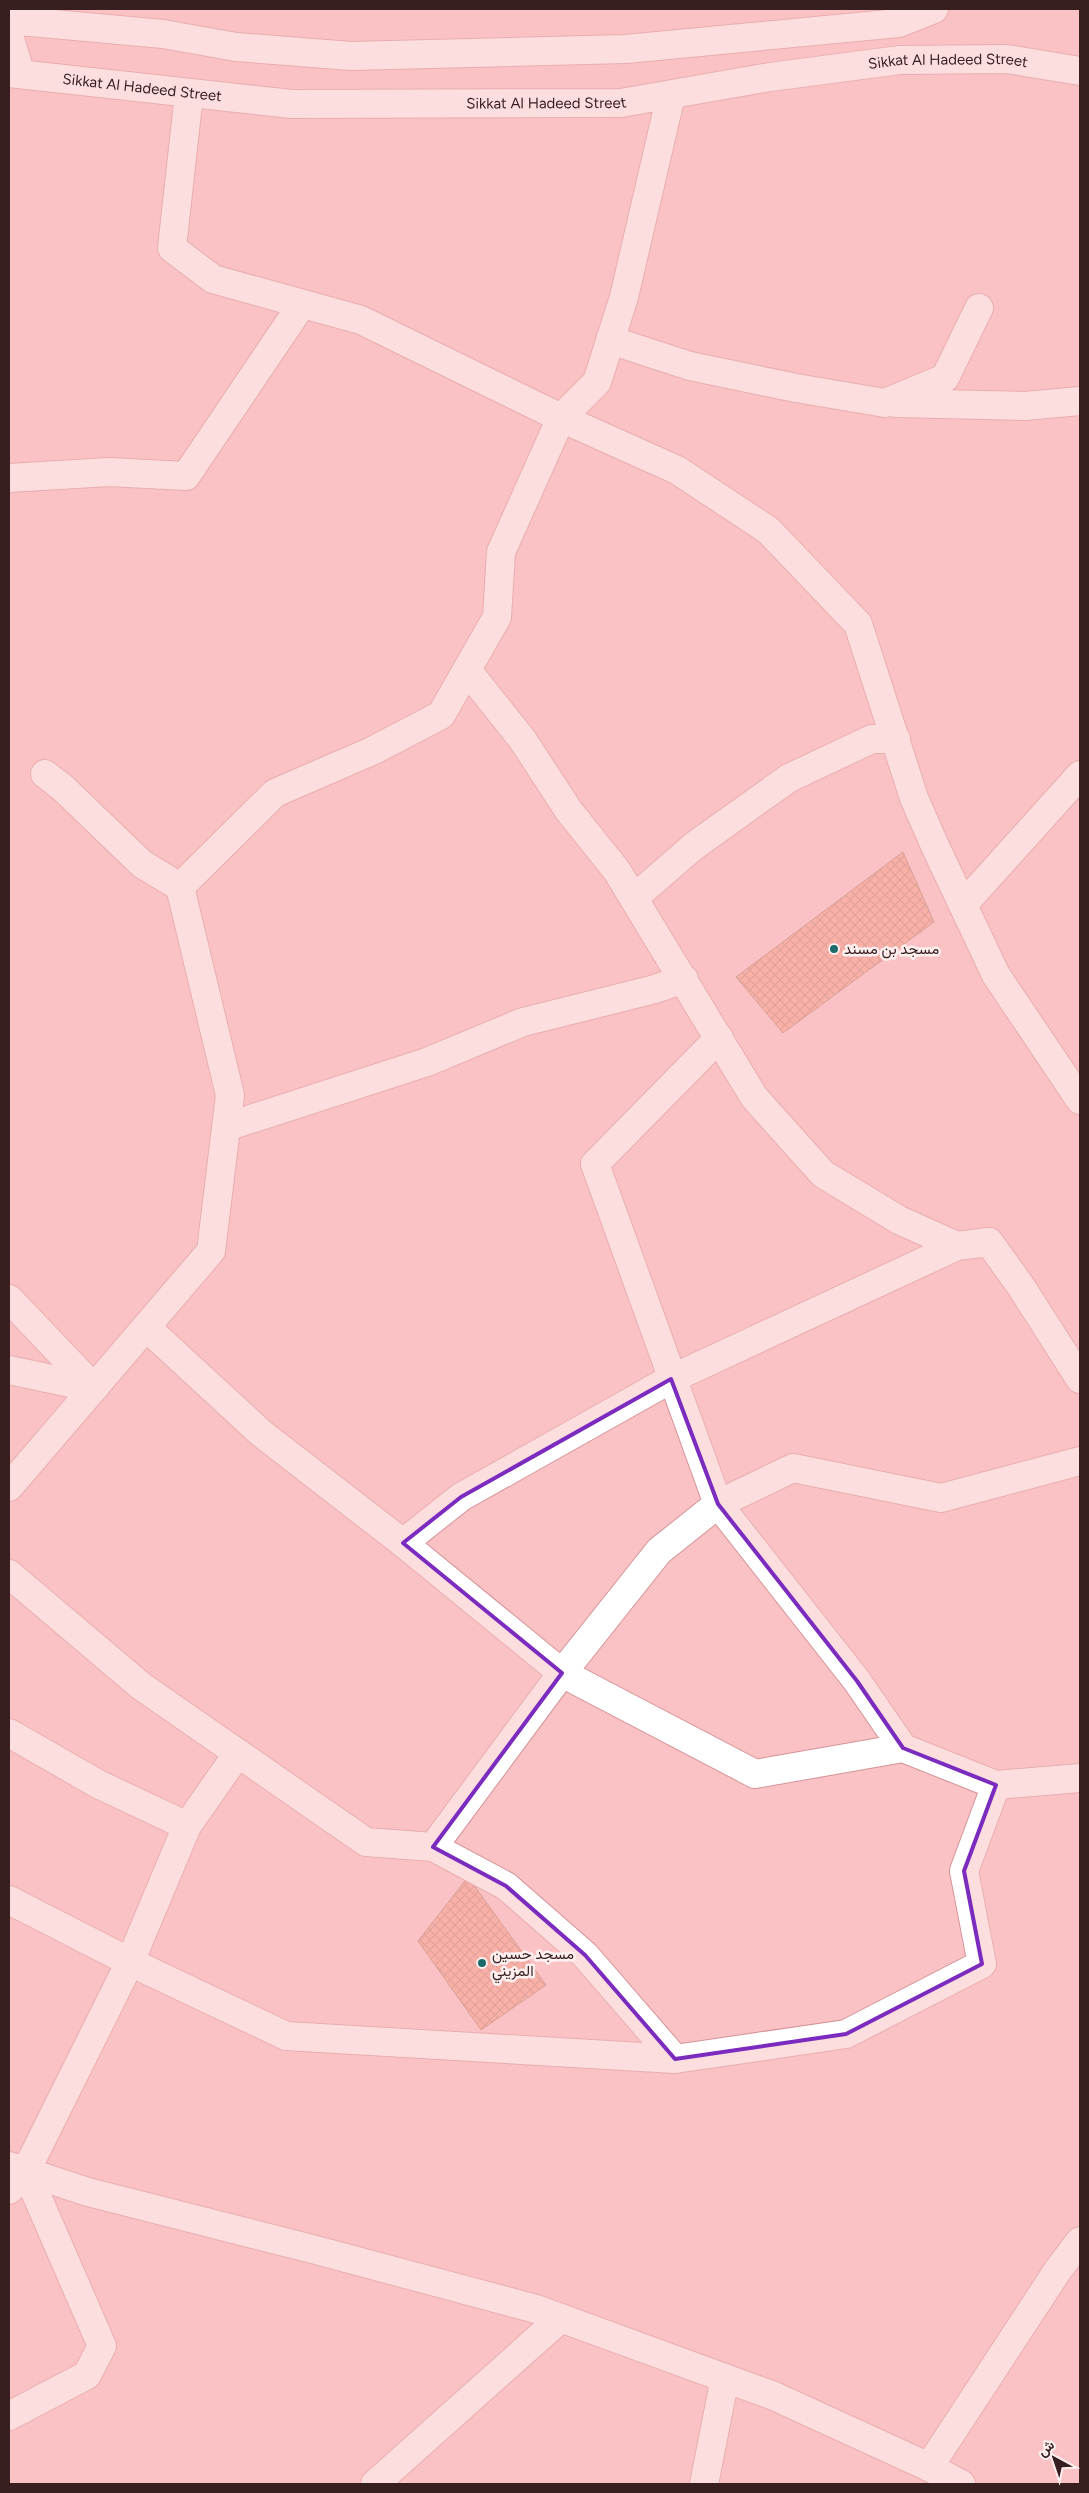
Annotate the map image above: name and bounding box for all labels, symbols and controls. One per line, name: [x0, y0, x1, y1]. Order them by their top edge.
street label: Sikkat Al Hadeed Street: [867, 50, 1029, 73]
street label: Sikkat Al Hadeed Street: [62, 70, 223, 105]
street label: Sikkat Al Hadeed Street: [466, 93, 628, 112]
place label: مسجد بن مسند: [844, 940, 939, 959]
marker: مسجد بن مسند: [828, 943, 840, 955]
place label: مسجد حسين المزيني: [492, 1945, 574, 1984]
marker: مسجد حسين المزيني: [476, 1957, 488, 1969]
north arrow: [1029, 2433, 1079, 2483]
text: ش: [1034, 2436, 1058, 2460]

